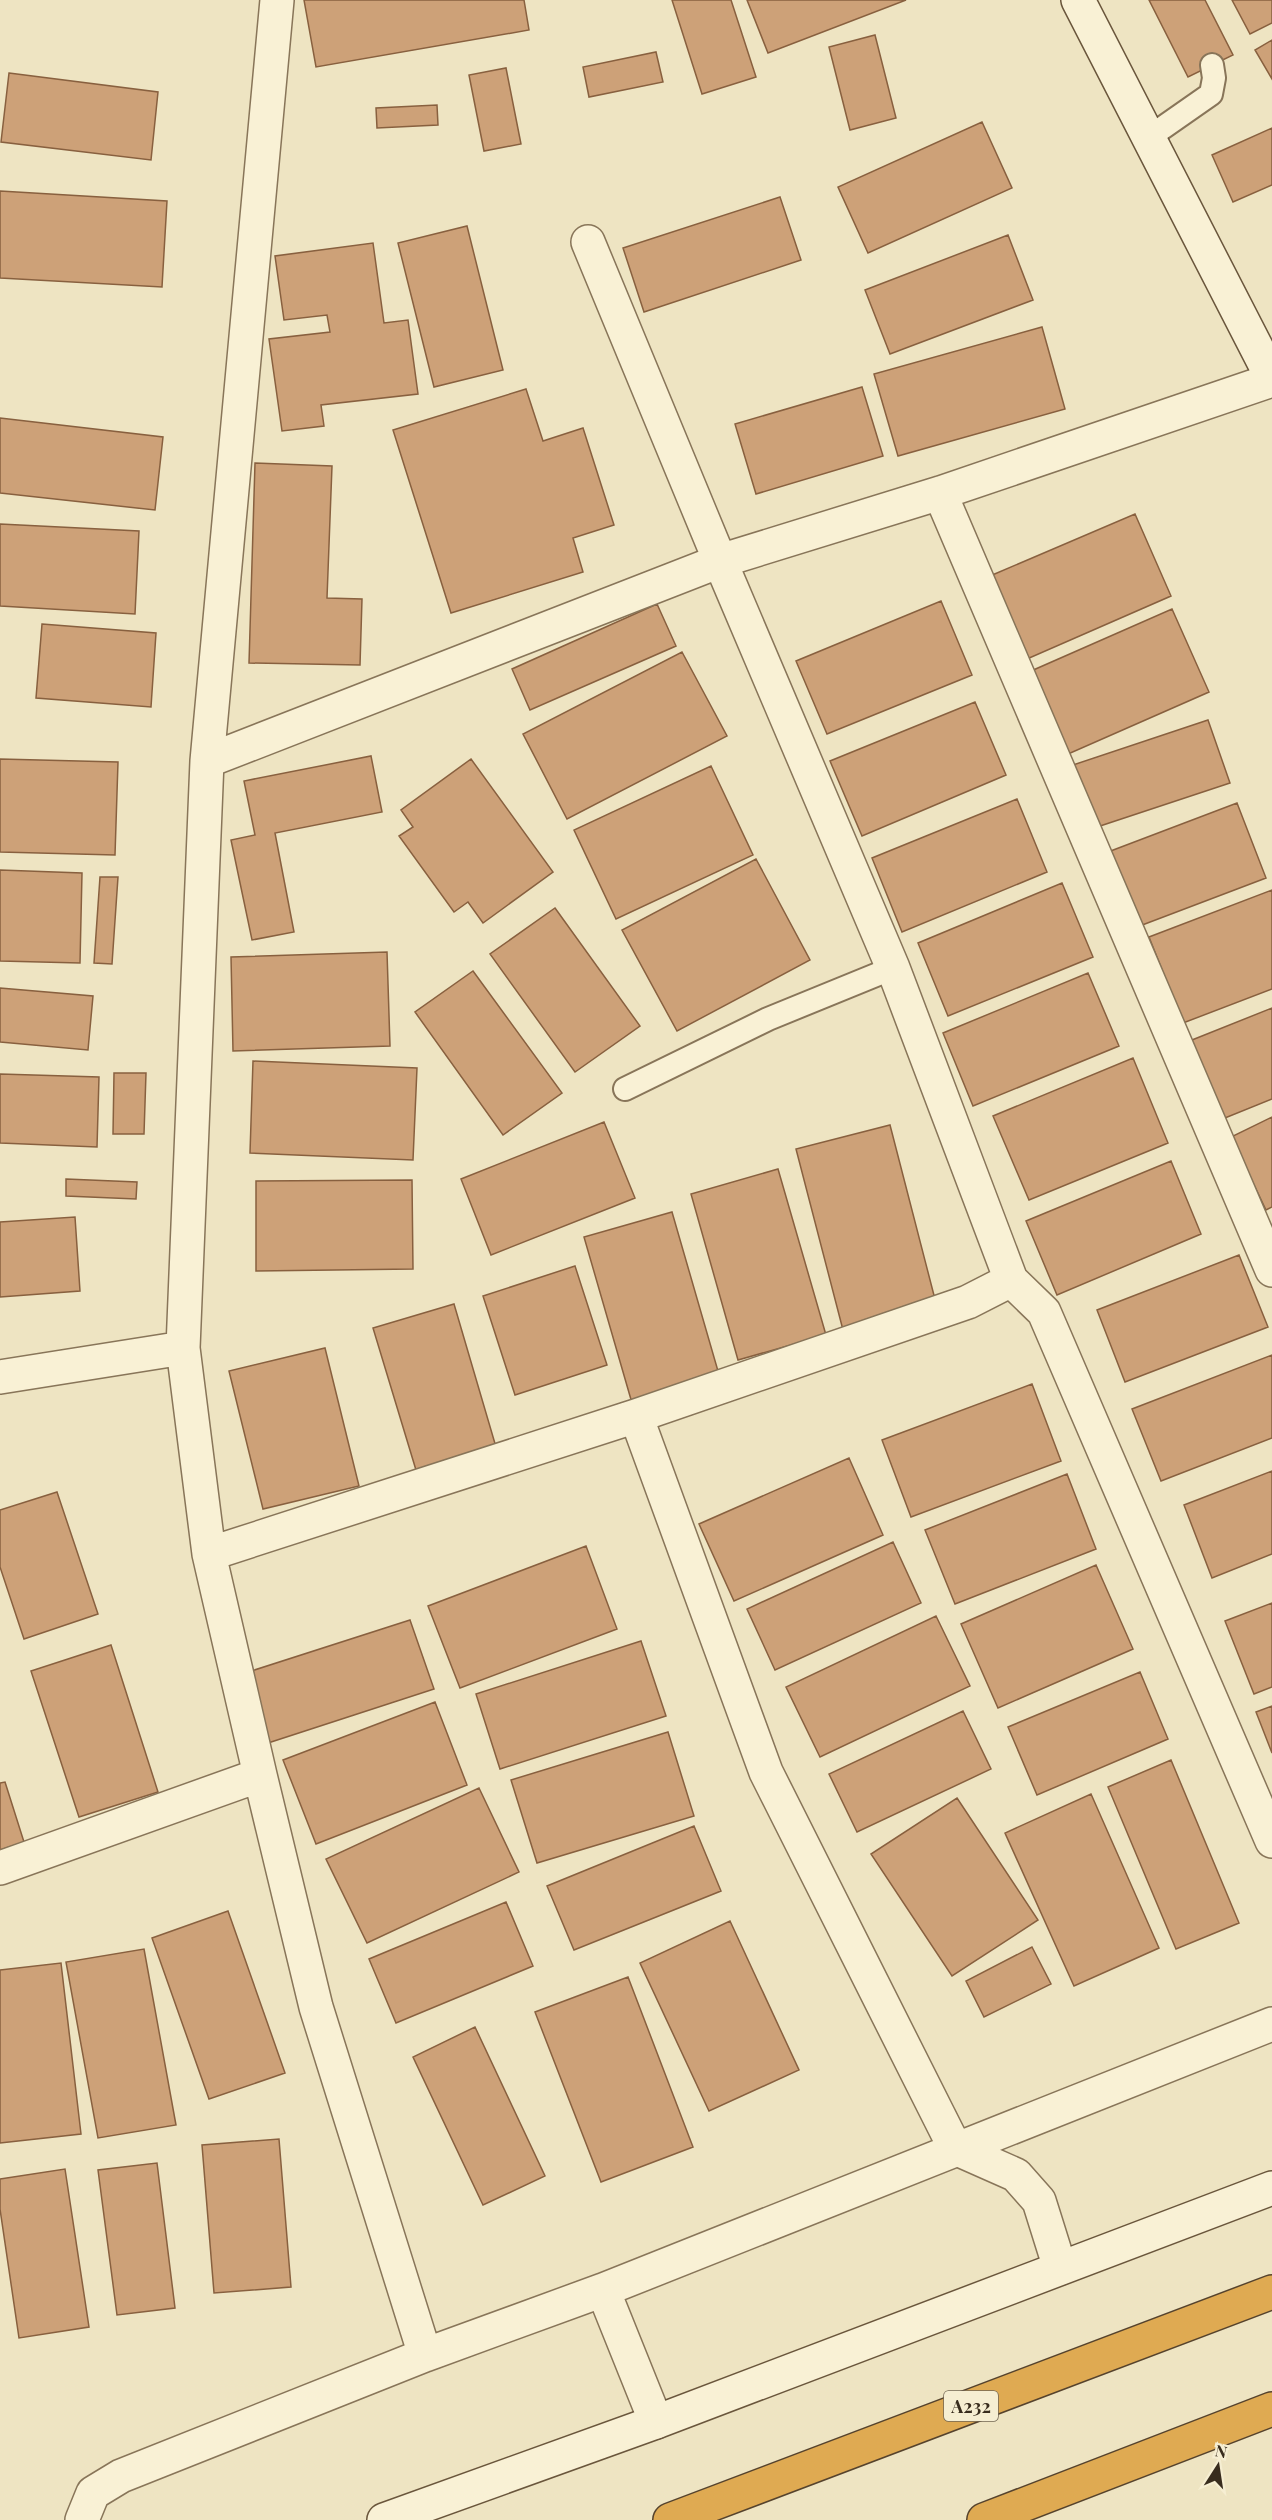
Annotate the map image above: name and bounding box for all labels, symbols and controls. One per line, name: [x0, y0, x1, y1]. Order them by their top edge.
road number: A232: [944, 2391, 998, 2421]
north arrow: [1188, 2436, 1248, 2496]
text: N: [1213, 2439, 1229, 2462]

